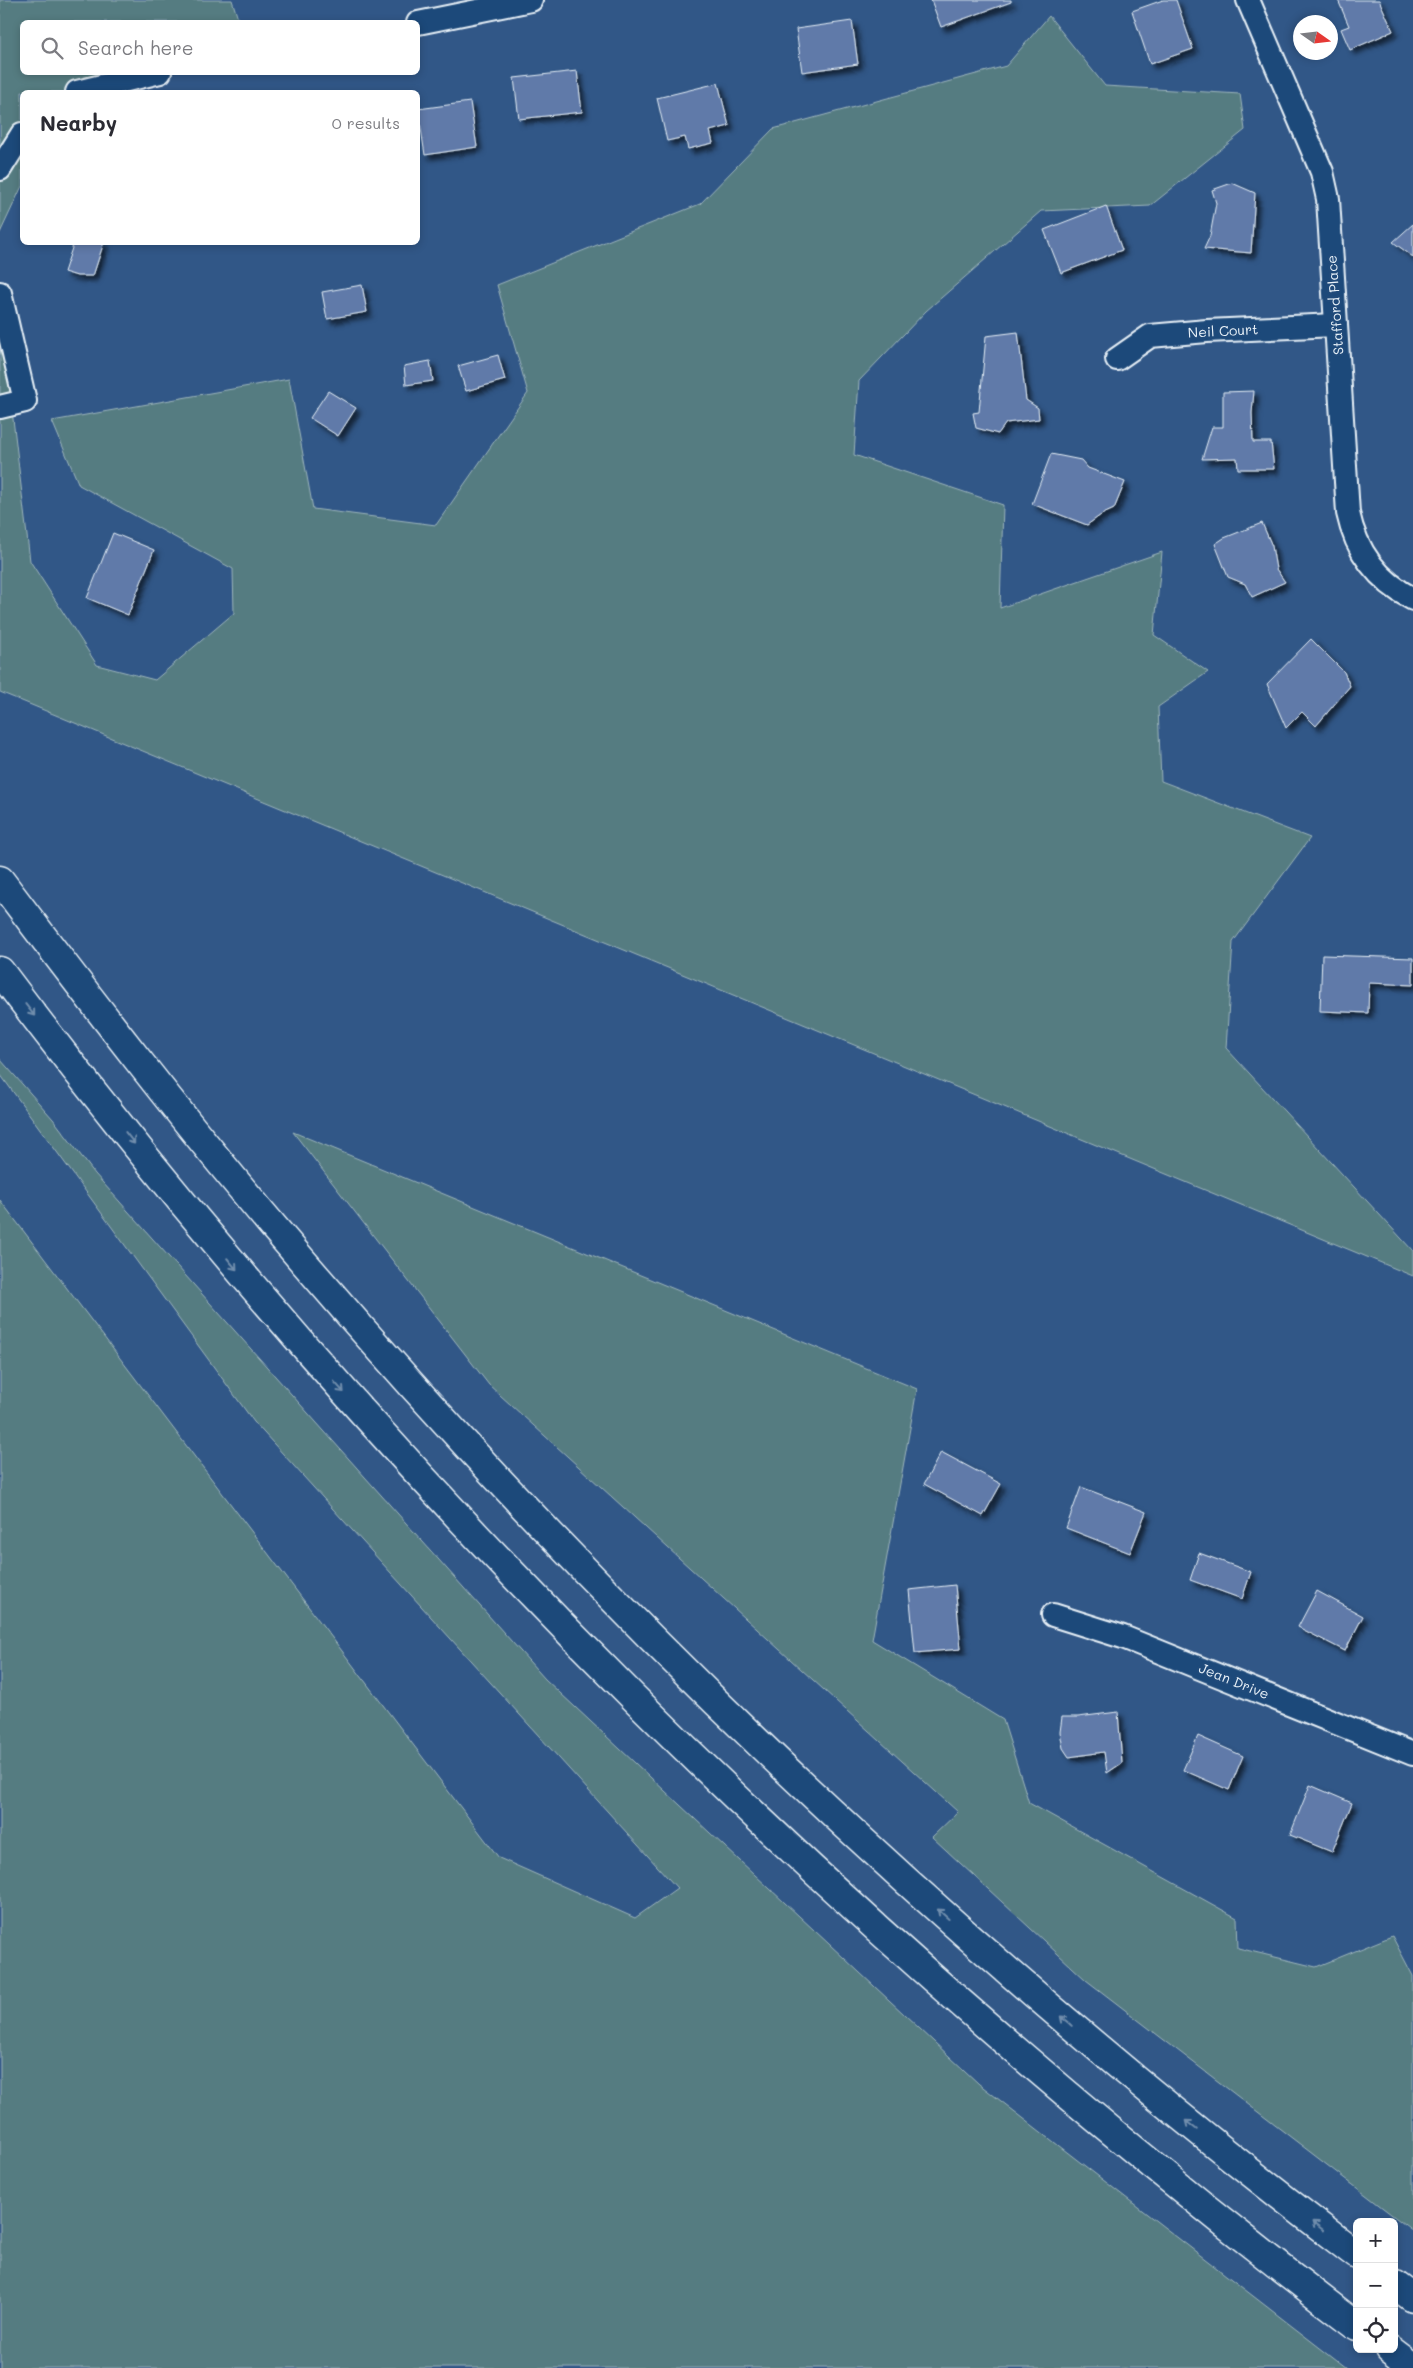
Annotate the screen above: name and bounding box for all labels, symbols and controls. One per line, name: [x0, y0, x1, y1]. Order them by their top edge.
north arrow: [1293, 15, 1338, 60]
search box: [20, 20, 420, 75]
icon: search: [38, 34, 66, 62]
text: Search here: [78, 35, 194, 60]
text: Nearby: [40, 109, 117, 136]
text: 0 results: [332, 112, 400, 133]
street label: Stafford Place: [1322, 254, 1347, 356]
street label: Neil Court: [1187, 319, 1259, 342]
one-way arrow: [24, 1003, 35, 1016]
one-way arrow: [124, 1131, 135, 1144]
one-way arrow: [227, 1257, 238, 1270]
one-way arrow: [333, 1380, 345, 1393]
street label: Jean Drive: [1196, 1658, 1272, 1703]
one-way arrow: [937, 1908, 950, 1920]
one-way arrow: [1059, 2015, 1072, 2026]
one-way arrow: [1184, 2119, 1197, 2130]
map controls: [1353, 2218, 1398, 2353]
button: +: [1353, 2218, 1398, 2263]
one-way arrow: [1312, 2220, 1325, 2231]
button: −: [1353, 2263, 1398, 2308]
button: locate: [1353, 2308, 1398, 2353]

